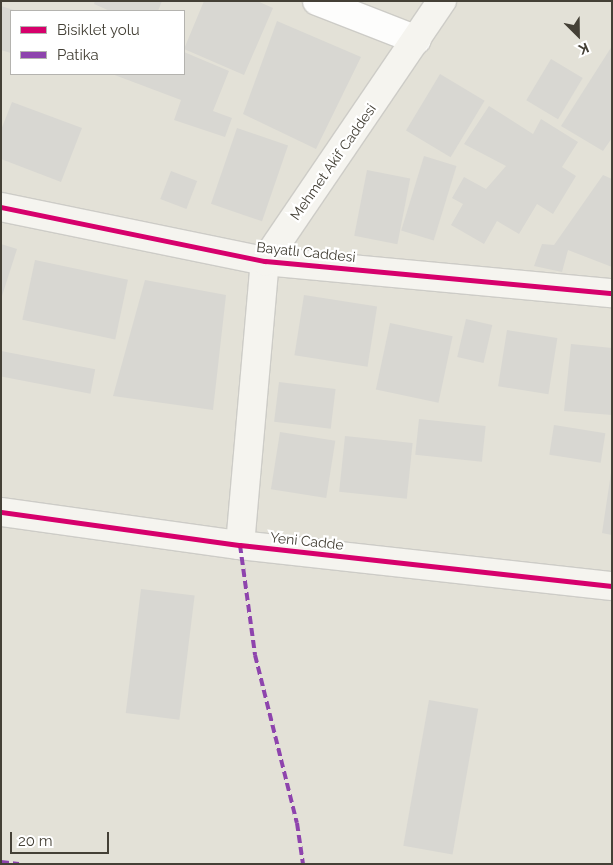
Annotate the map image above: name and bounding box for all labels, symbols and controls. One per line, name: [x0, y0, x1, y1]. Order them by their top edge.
legend: [10, 10, 185, 75]
north arrow: [553, 10, 603, 60]
text: Bisiklet yolu: [57, 21, 140, 39]
text: K: [576, 40, 591, 58]
text: Patika: [57, 46, 99, 64]
street label: Mehmet Akif Caddesi: [286, 100, 380, 224]
street label: Bayatlı Caddesi: [256, 238, 356, 266]
street label: Yeni Cadde: [269, 529, 345, 553]
scale bar: [12, 822, 111, 854]
text: 20 m: [18, 832, 53, 850]

